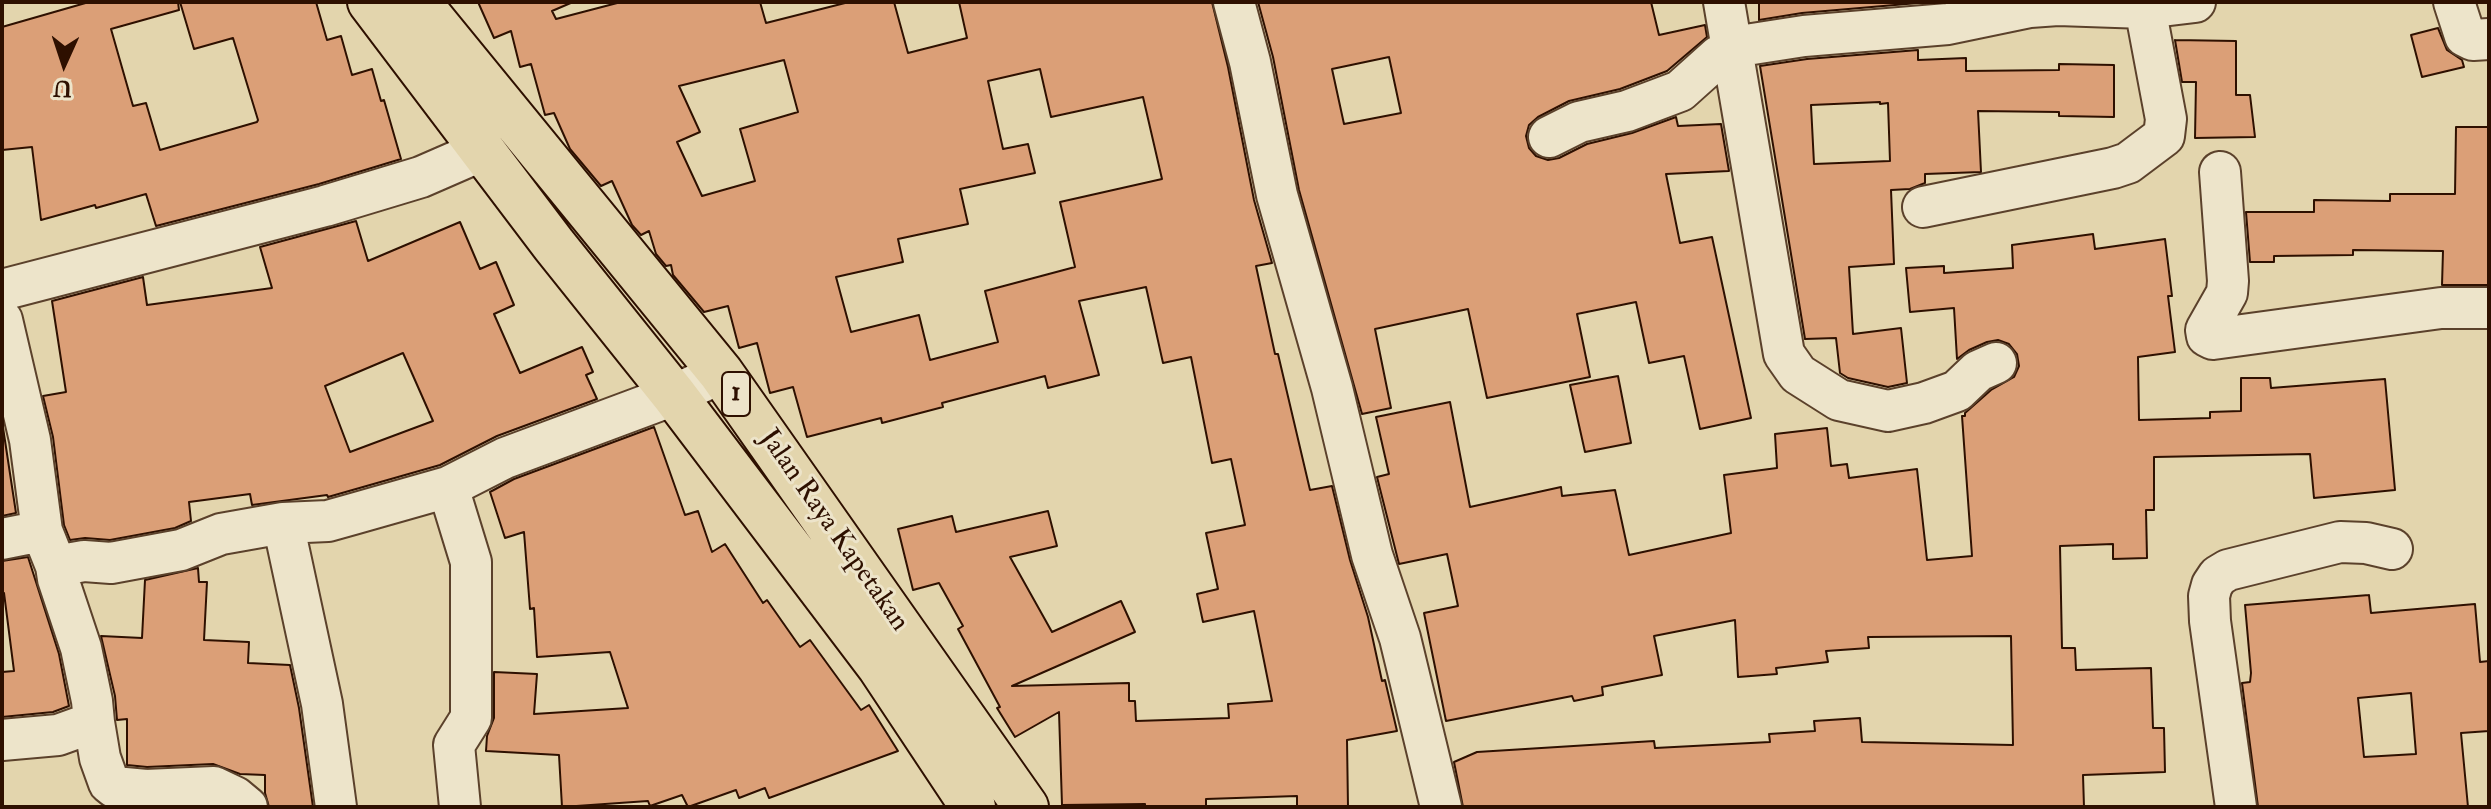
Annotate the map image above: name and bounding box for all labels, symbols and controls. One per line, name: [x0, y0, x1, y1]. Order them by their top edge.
north arrow: [24, 24, 104, 104]
text: U: [53, 74, 73, 102]
road number: 1: [722, 372, 750, 416]
street label: Jalan Raya Kapetakan: [751, 424, 915, 638]

